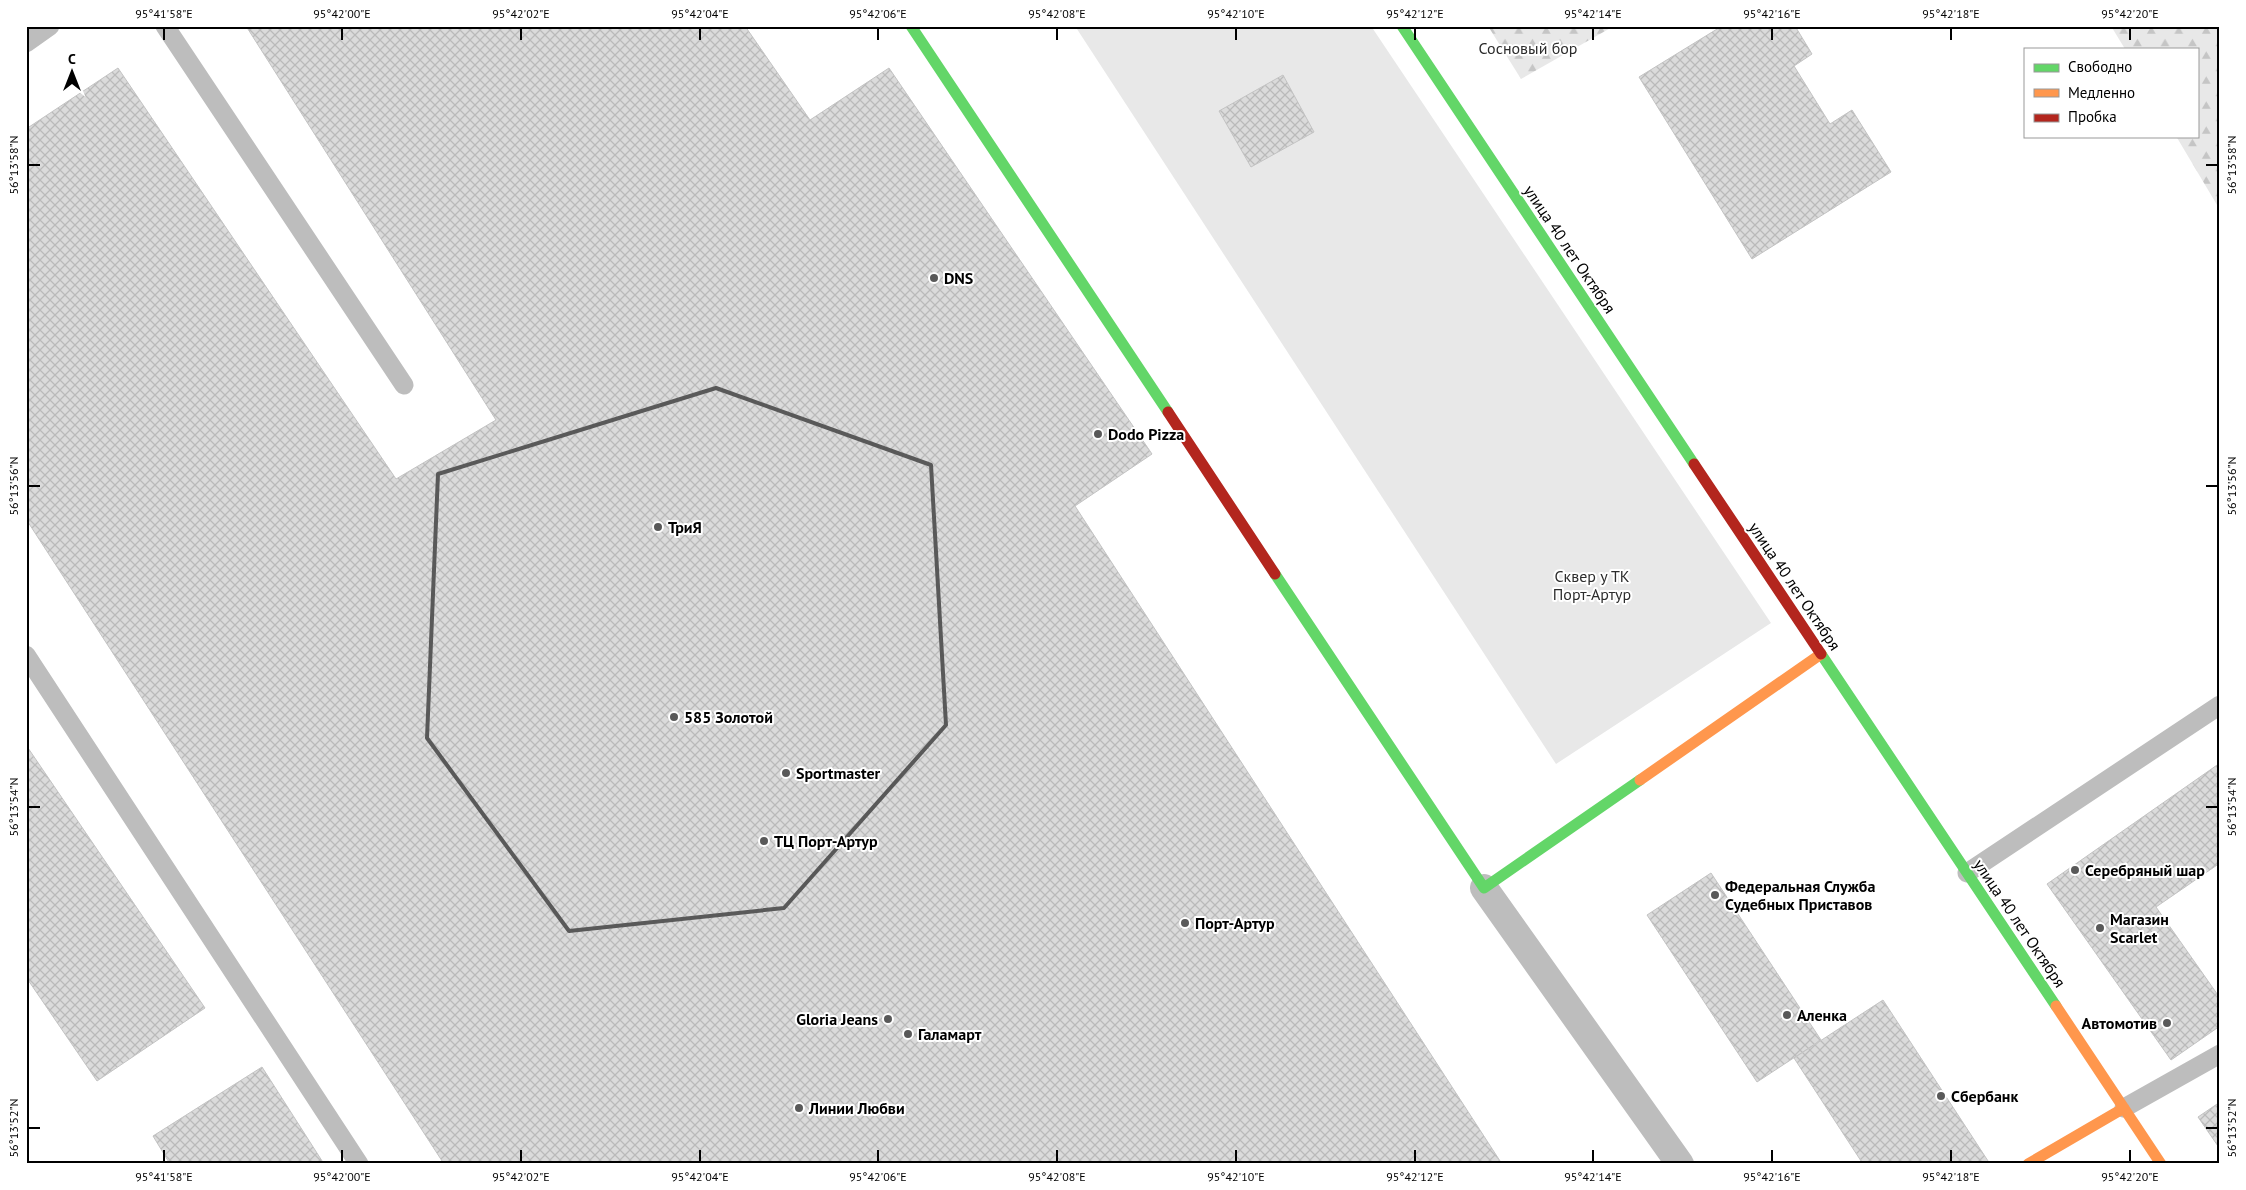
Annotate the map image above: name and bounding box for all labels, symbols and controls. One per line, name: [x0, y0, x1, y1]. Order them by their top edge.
text: 95°41'58"E: [135, 6, 193, 21]
text: 95°42'00"E: [313, 6, 371, 21]
text: 95°42'02"E: [492, 6, 550, 21]
text: 95°42'04"E: [671, 6, 729, 21]
text: 95°42'06"E: [849, 6, 907, 21]
text: 95°42'08"E: [1028, 6, 1086, 21]
text: 95°42'10"E: [1207, 6, 1265, 21]
text: 95°42'12"E: [1386, 6, 1444, 21]
text: 95°42'14"E: [1564, 6, 1622, 21]
text: 95°42'16"E: [1743, 6, 1801, 21]
text: 95°42'18"E: [1922, 6, 1980, 21]
text: 95°42'20"E: [2101, 6, 2159, 21]
park label: Сосновый бор: [1479, 38, 1577, 58]
north arrow: [48, 48, 98, 98]
legend: [2024, 48, 2198, 138]
text: С: [68, 50, 76, 68]
text: Свободно: [2068, 57, 2132, 76]
text: Медленно: [2068, 83, 2135, 102]
text: Пробка: [2068, 107, 2117, 126]
text: 56°13'58"N: [6, 135, 21, 195]
text: 56°13'58"N: [2224, 135, 2239, 195]
street label: улица 40 лет Октября: [1520, 181, 1620, 317]
place label: DNS: [944, 268, 973, 288]
marker: DNS: [928, 272, 940, 284]
place label: Dodo Pizza: [1108, 424, 1184, 444]
marker: Dodo Pizza: [1092, 428, 1104, 440]
text: 56°13'56"N: [6, 456, 21, 516]
text: 56°13'56"N: [2224, 456, 2239, 516]
place label: ТриЯ: [668, 517, 702, 537]
street label: улица 40 лет Октября: [1745, 518, 1845, 654]
marker: ТриЯ: [652, 521, 664, 533]
park label: Сквер у ТК Порт-Артур: [1553, 566, 1631, 604]
place label: 585 Золотой: [684, 707, 773, 727]
marker: 585 Золотой: [668, 711, 680, 723]
place label: Sportmaster: [796, 763, 881, 783]
marker: Sportmaster: [780, 767, 792, 779]
text: 56°13'54"N: [6, 777, 21, 837]
text: 56°13'54"N: [2224, 777, 2239, 837]
place label: ТЦ Порт-Артур: [774, 831, 878, 851]
marker: ТЦ Порт-Артур: [758, 835, 770, 847]
street label: улица 40 лет Октября: [1970, 855, 2070, 991]
place label: Серебряный шар: [2085, 860, 2205, 880]
marker: Серебряный шар: [2069, 864, 2081, 876]
place label: Федеральная Служба Судебных Приставов: [1725, 876, 1875, 914]
marker: Федеральная Служба Судебных Приставов: [1709, 889, 1721, 901]
place label: Магазин Scarlet: [2110, 909, 2169, 947]
place label: Порт-Артур: [1195, 913, 1275, 933]
marker: Порт-Артур: [1179, 917, 1191, 929]
marker: Магазин Scarlet: [2094, 922, 2106, 934]
place label: Аленка: [1797, 1005, 1847, 1025]
place label: Gloria Jeans: [796, 1009, 878, 1029]
marker: Аленка: [1781, 1009, 1793, 1021]
marker: Gloria Jeans: [882, 1013, 894, 1025]
place label: Автомотив: [2081, 1013, 2157, 1033]
marker: Автомотив: [2161, 1017, 2173, 1029]
place label: Галамарт: [918, 1024, 982, 1044]
marker: Галамарт: [902, 1028, 914, 1040]
place label: Сбербанк: [1951, 1086, 2018, 1106]
marker: Сбербанк: [1935, 1090, 1947, 1102]
text: 56°13'52"N: [6, 1098, 21, 1158]
place label: Линии Любви: [808, 1098, 905, 1118]
text: 56°13'52"N: [2224, 1098, 2239, 1158]
marker: Линии Любви: [793, 1102, 805, 1114]
text: 95°41'58"E: [135, 1169, 193, 1184]
text: 95°42'00"E: [313, 1169, 371, 1184]
text: 95°42'02"E: [492, 1169, 550, 1184]
text: 95°42'04"E: [671, 1169, 729, 1184]
text: 95°42'06"E: [849, 1169, 907, 1184]
text: 95°42'08"E: [1028, 1169, 1086, 1184]
text: 95°42'10"E: [1207, 1169, 1265, 1184]
text: 95°42'12"E: [1386, 1169, 1444, 1184]
text: 95°42'14"E: [1564, 1169, 1622, 1184]
text: 95°42'16"E: [1743, 1169, 1801, 1184]
text: 95°42'18"E: [1922, 1169, 1980, 1184]
text: 95°42'20"E: [2101, 1169, 2159, 1184]

